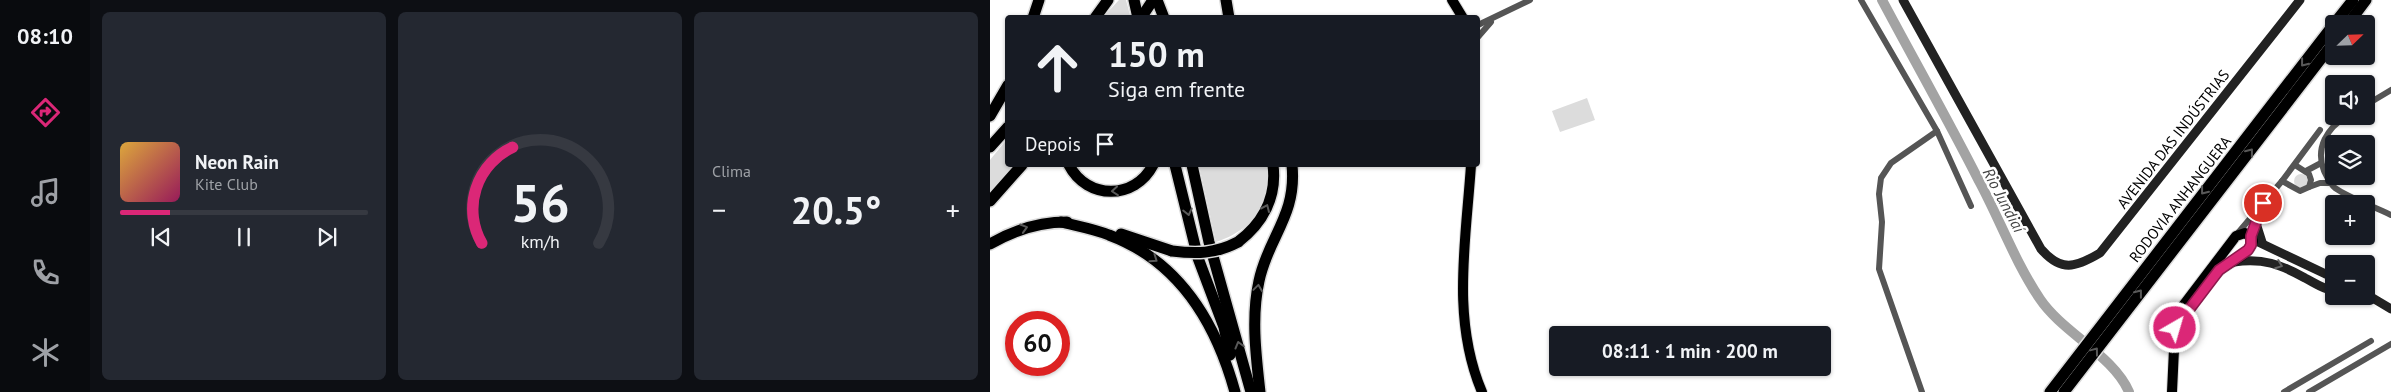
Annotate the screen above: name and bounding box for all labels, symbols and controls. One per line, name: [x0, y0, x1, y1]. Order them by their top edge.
north arrow: [2325, 15, 2375, 65]
map controls: [2325, 15, 2375, 305]
text: 08:10: [17, 22, 73, 50]
text: 150 m: [1108, 31, 1205, 77]
icon: ahead: [1025, 35, 1090, 100]
one-way arrow: [2301, 57, 2309, 66]
street label: AVENIDA DAS INDÚSTRIAS: [2113, 66, 2233, 212]
text: Siga em frente: [1108, 75, 1245, 103]
button: sound: [2325, 75, 2375, 125]
icon: directions: [28, 95, 63, 130]
icon: arrive: [1091, 130, 1119, 158]
text: Depois: [1025, 132, 1081, 156]
street label: RODOVIA ANHANGUERA: [2125, 132, 2235, 266]
button: layers: [2325, 135, 2375, 185]
one-way arrow: [2244, 148, 2253, 157]
text: Neon Rain: [195, 150, 279, 174]
text: Clima: [712, 161, 751, 181]
water label: Rio Jundiaí: [1979, 164, 2030, 237]
text: 56: [511, 169, 569, 236]
text: Kite Club: [195, 174, 258, 194]
icon: music: [28, 175, 63, 210]
pin: [2242, 182, 2284, 224]
text: 20.5°: [791, 185, 881, 234]
one-way arrow: [1111, 185, 1119, 196]
one-way arrow: [2202, 185, 2210, 194]
icon: arrive: [2249, 189, 2277, 217]
text: −: [712, 191, 726, 228]
text: +: [946, 191, 960, 228]
button: +: [2325, 195, 2375, 245]
one-way arrow: [1260, 204, 1271, 213]
one-way arrow: [1182, 208, 1193, 217]
icon: previous: [147, 223, 175, 251]
icon: pause: [230, 223, 258, 251]
icon: next: [313, 223, 341, 251]
one-way arrow: [1020, 224, 1028, 234]
text: km/h: [520, 230, 560, 253]
one-way arrow: [1148, 253, 1158, 262]
icon: phone: [28, 255, 63, 290]
button: −: [2325, 255, 2375, 305]
one-way arrow: [2274, 259, 2283, 270]
one-way arrow: [1252, 283, 1263, 291]
one-way arrow: [2134, 290, 2143, 299]
position arrow: [2148, 301, 2200, 353]
speed limit sign: 60: [1005, 311, 1070, 376]
icon: climate: [28, 335, 63, 370]
text: 08:11 · 1 min · 200 m: [1602, 339, 1778, 363]
one-way arrow: [1234, 340, 1245, 349]
one-way arrow: [2089, 347, 2098, 357]

